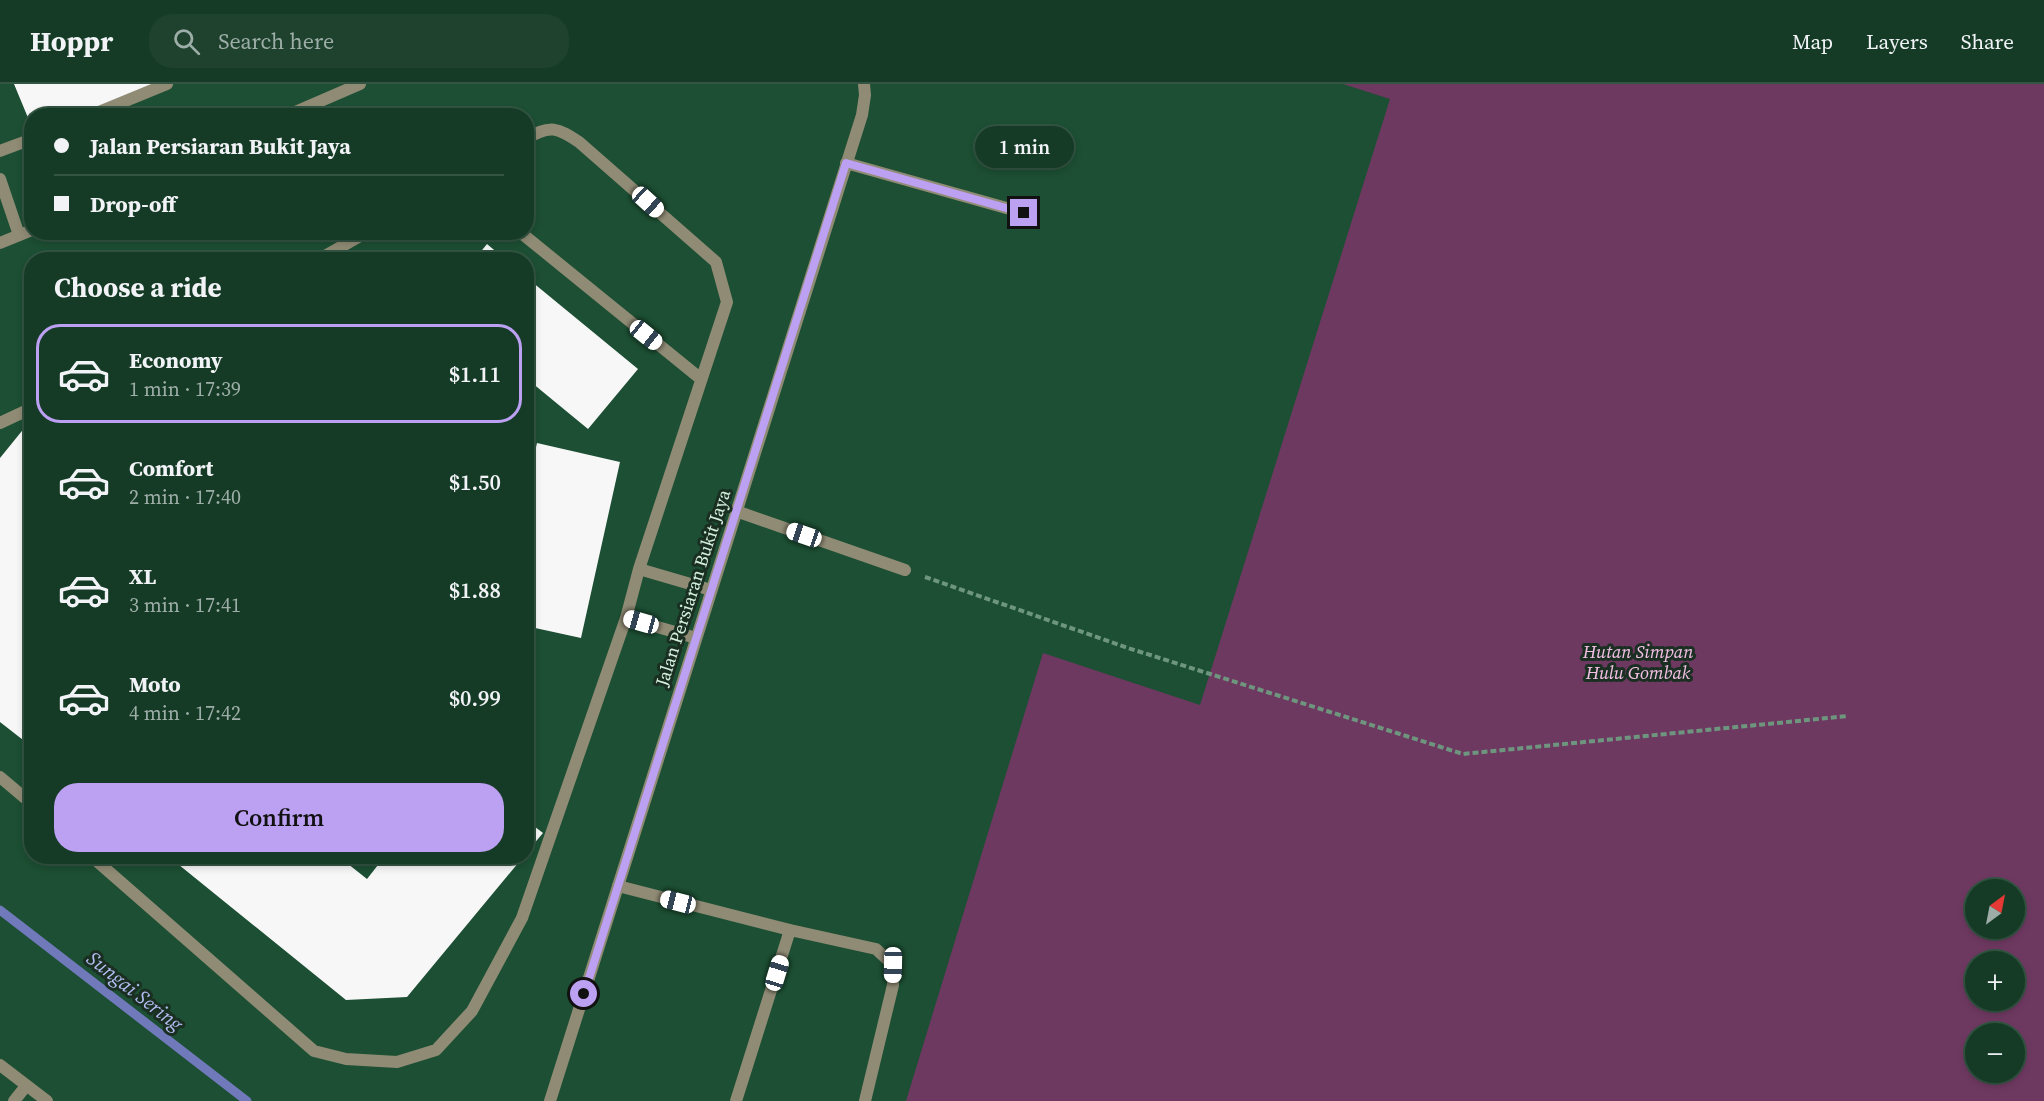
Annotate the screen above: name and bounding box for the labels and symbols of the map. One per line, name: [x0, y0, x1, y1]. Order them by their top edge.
callout: 1 min: [974, 126, 1074, 168]
car: [629, 183, 667, 221]
route end: [1010, 199, 1037, 226]
car: [626, 317, 666, 353]
street label: Jalan Persiaran Bukit Jaya: [649, 485, 736, 690]
car: [784, 521, 824, 549]
car: [621, 608, 661, 636]
park label: Hutan Simpan Hulu Gombak: [1582, 639, 1693, 685]
north arrow: [1965, 879, 2025, 939]
car: [658, 889, 698, 915]
water label: Sungai Sering: [81, 944, 190, 1038]
car: [884, 947, 902, 983]
car: [763, 953, 791, 993]
route start: [570, 980, 597, 1007]

